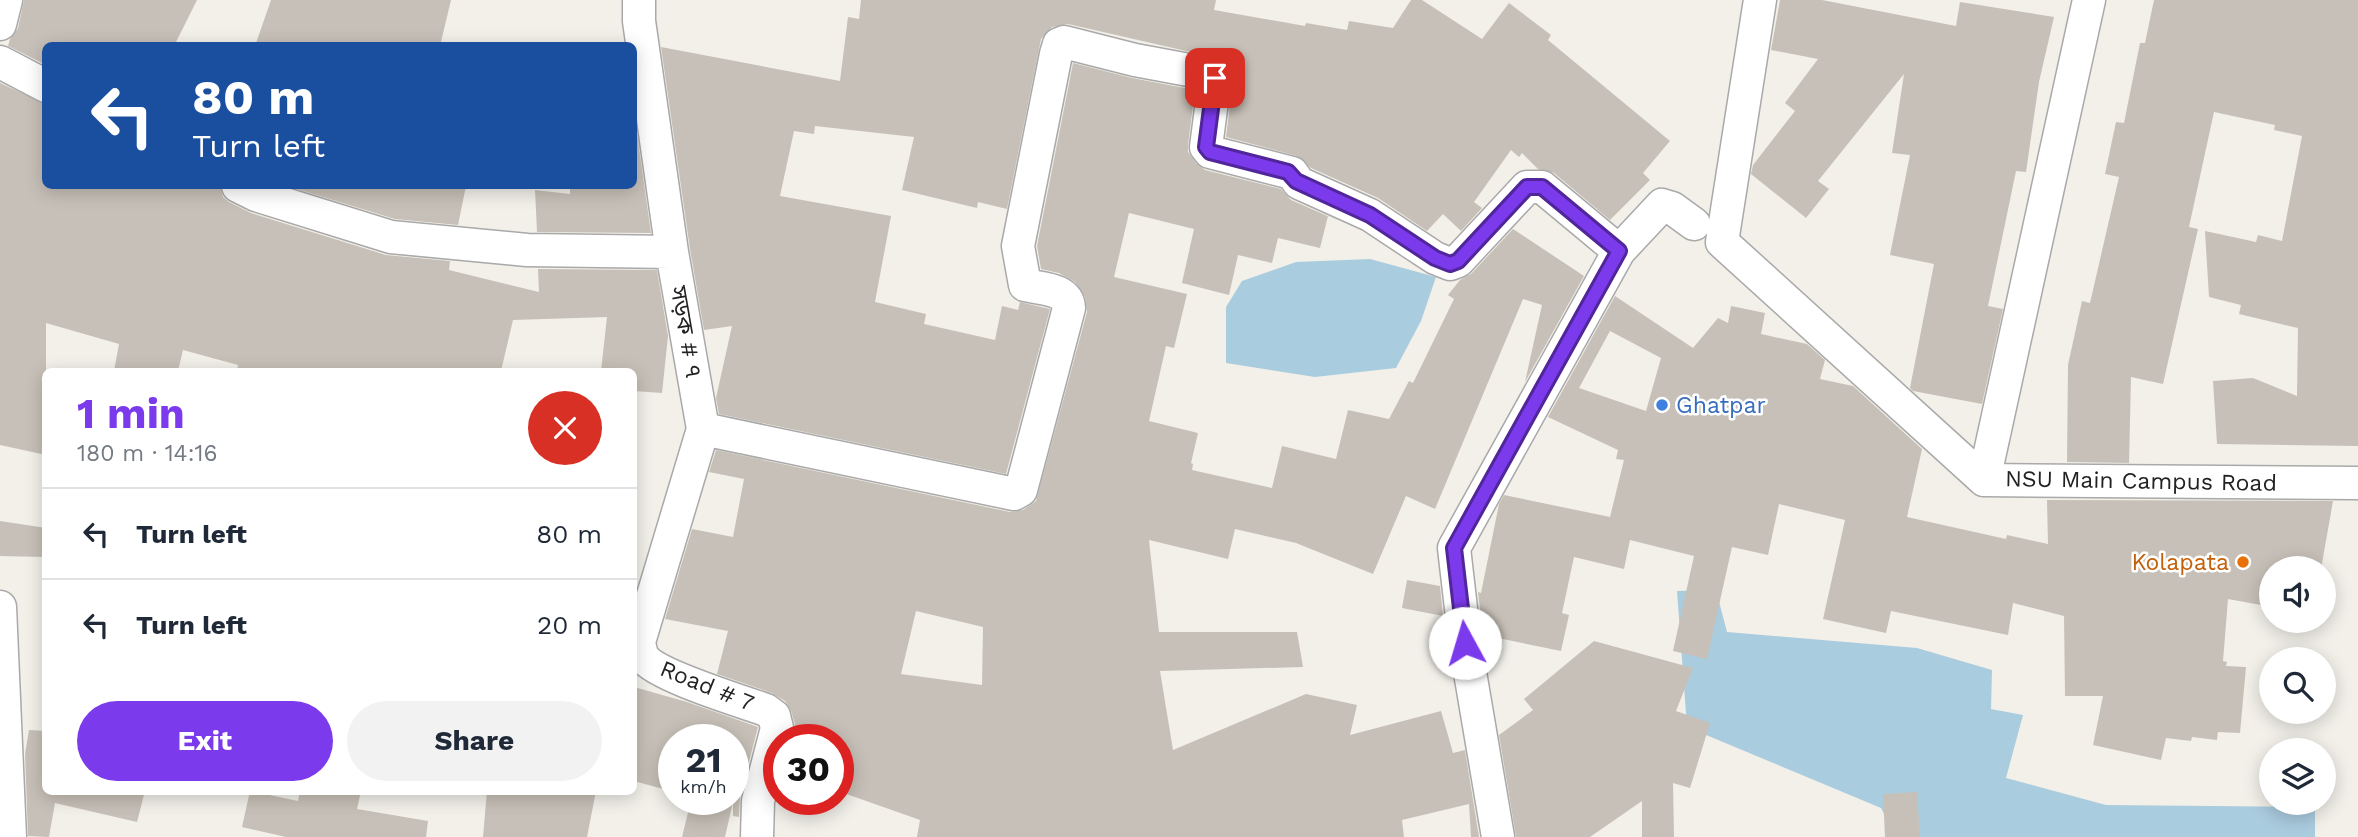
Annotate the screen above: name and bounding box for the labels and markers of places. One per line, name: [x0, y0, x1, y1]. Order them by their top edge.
pin: [1185, 48, 1245, 108]
place label: Ghatpar: [1676, 392, 1766, 419]
marker: Ghatpar: [1654, 397, 1670, 413]
place label: Kolapata: [2131, 549, 2229, 576]
marker: Kolapata: [2235, 554, 2251, 570]

